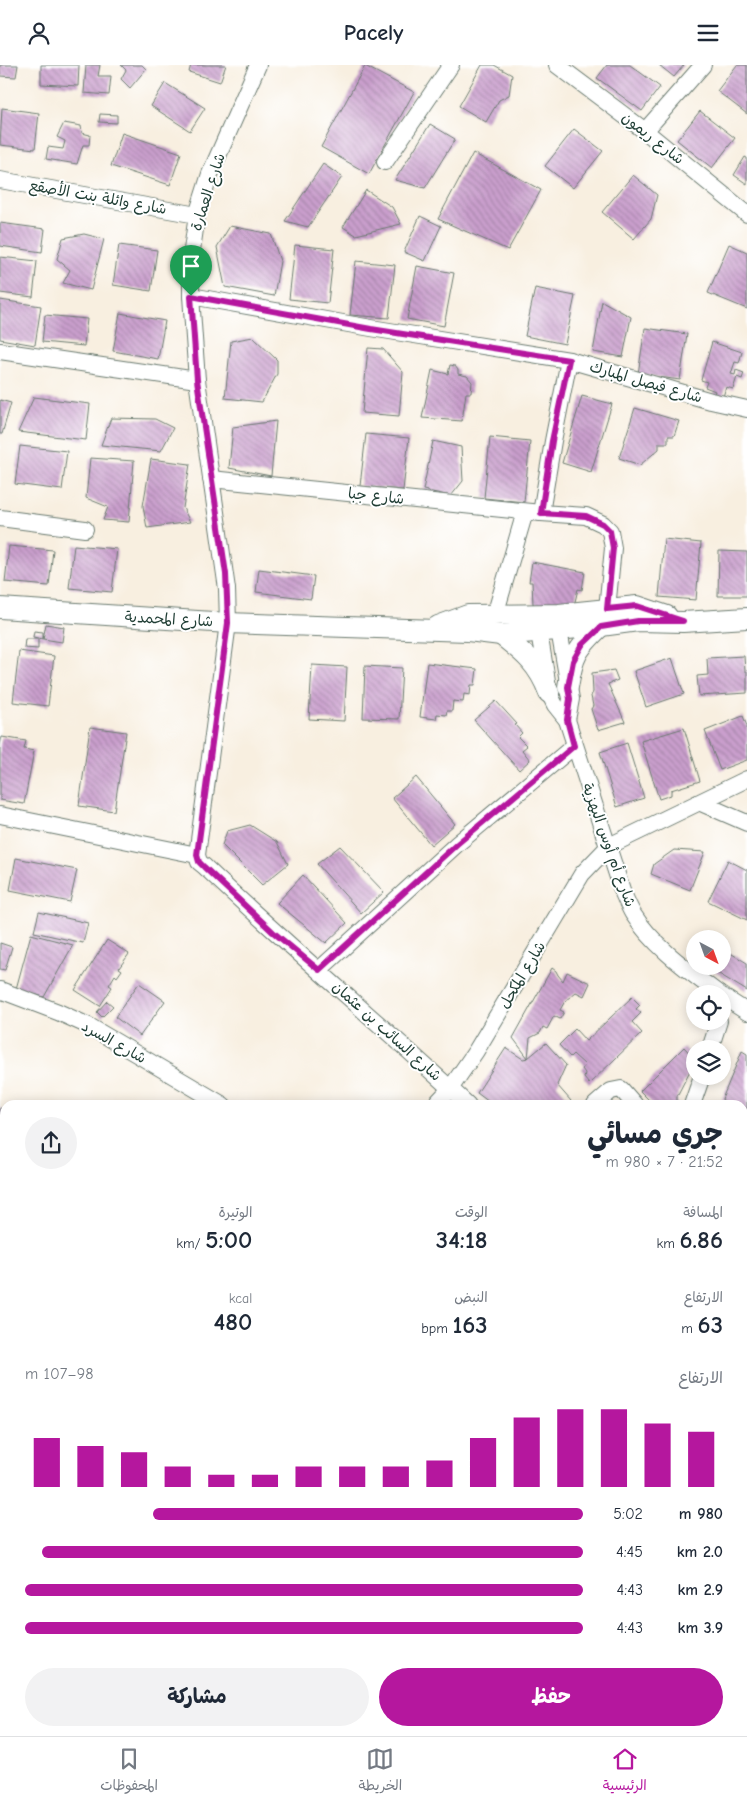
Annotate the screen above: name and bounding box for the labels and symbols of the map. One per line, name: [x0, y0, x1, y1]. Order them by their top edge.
street label: شارع ريمون: [618, 108, 688, 169]
street label: شارع العمارة: [187, 151, 230, 233]
street label: شارع وائلة بنت الأصقع: [27, 175, 168, 220]
pin: [170, 245, 212, 296]
street label: شارع فيصل المبارك: [587, 357, 704, 408]
street label: شارع جبا: [347, 484, 405, 509]
street label: شارع المحمدية: [124, 608, 214, 631]
street label: شارع أم أوس البهزية: [576, 781, 640, 910]
north arrow: [686, 930, 731, 975]
street label: شارع المكحل: [495, 938, 550, 1012]
street label: شارع السائب بن عثمان: [328, 977, 445, 1085]
street label: شارع السرد: [78, 1017, 149, 1068]

